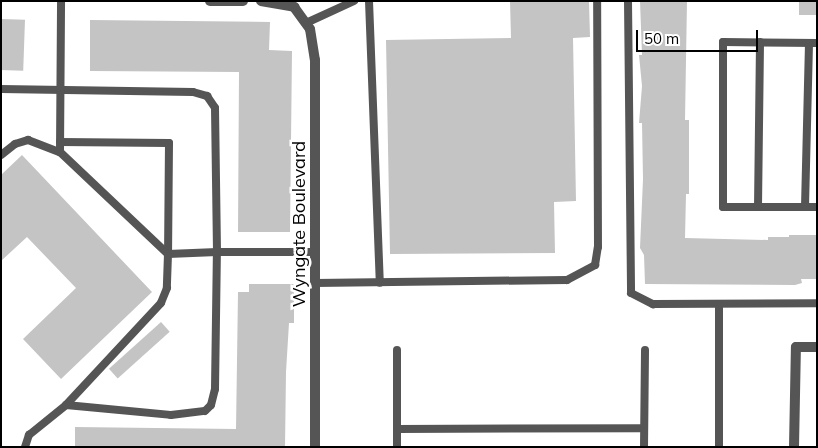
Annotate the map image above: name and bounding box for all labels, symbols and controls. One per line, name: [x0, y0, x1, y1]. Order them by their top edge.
scale bar: [638, 20, 760, 52]
text: 50 m: [644, 29, 679, 48]
street label: Wyngate Boulevard: [288, 141, 310, 307]

